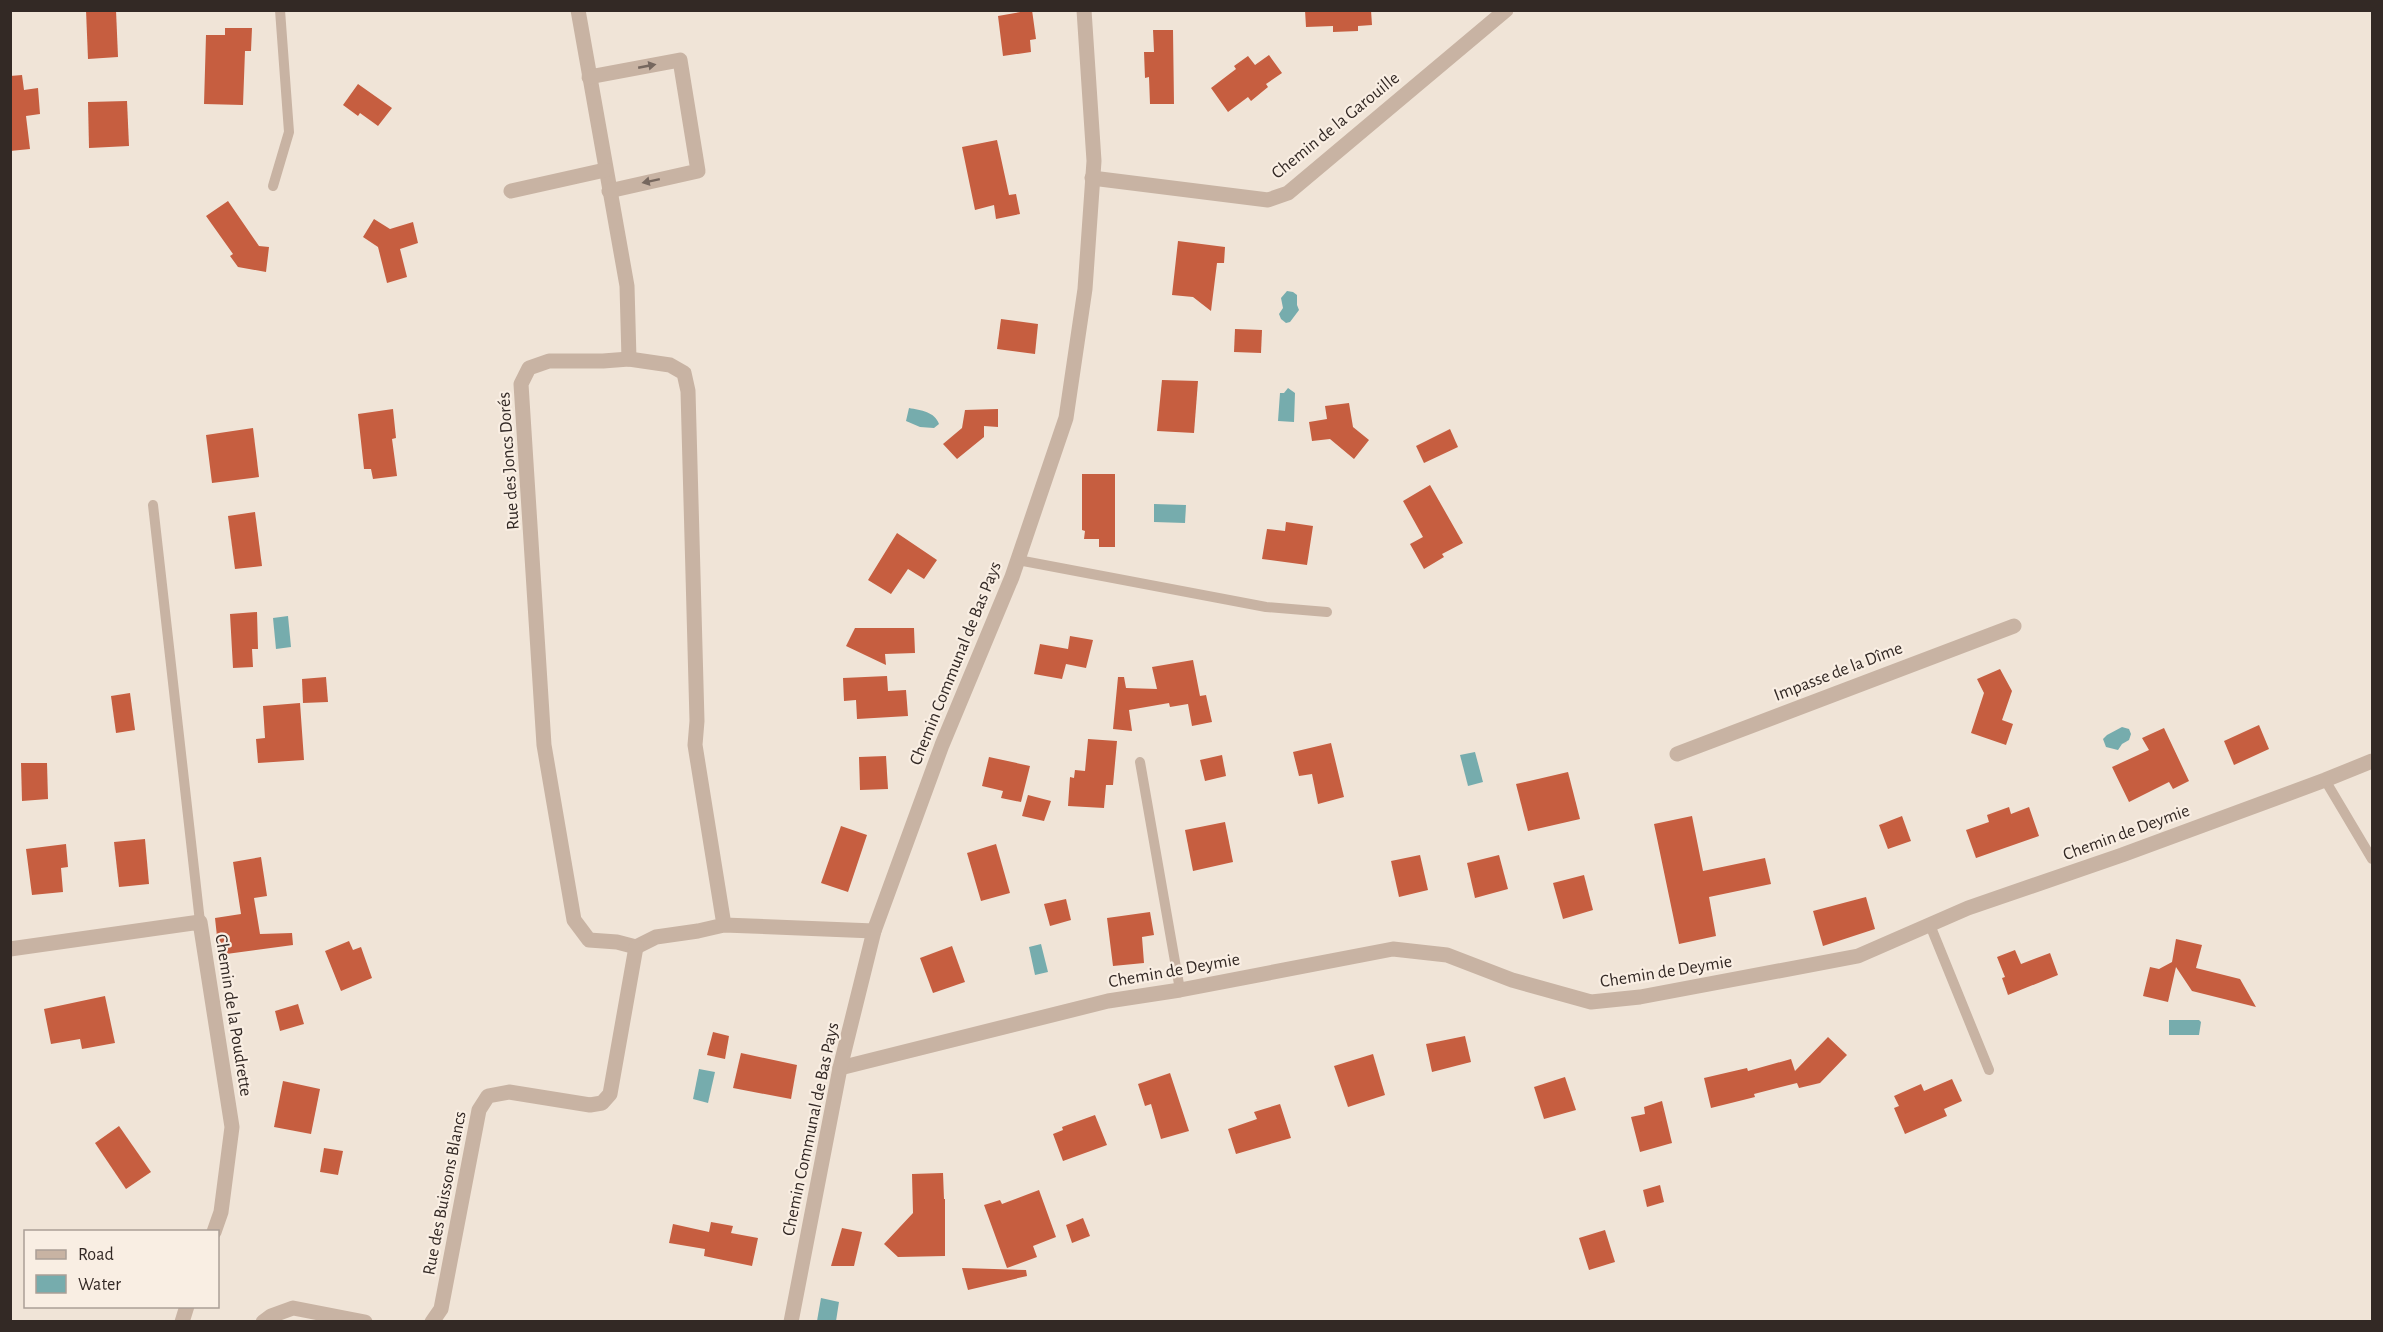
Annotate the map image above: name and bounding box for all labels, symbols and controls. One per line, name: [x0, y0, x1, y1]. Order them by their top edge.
one-way arrow: [638, 61, 657, 70]
street label: Chemin de la Garouille: [1268, 69, 1403, 183]
one-way arrow: [642, 177, 660, 187]
street label: Rue des Joncs Dorés: [495, 391, 523, 530]
street label: Chemin Communal de Bas Pays: [907, 559, 1005, 768]
street label: Impasse de la Dîme: [1772, 639, 1905, 705]
street label: Chemin de Deymie: [2061, 802, 2192, 864]
street label: Chemin de la Poudrette: [211, 933, 255, 1098]
street label: Chemin de Deymie: [1107, 951, 1241, 991]
street label: Chemin de Deymie: [1599, 953, 1733, 991]
street label: Chemin Communal de Bas Pays: [780, 1021, 842, 1238]
street label: Rue des Buissons Blancs: [420, 1110, 470, 1277]
legend: [24, 1230, 219, 1308]
text: Road: [78, 1246, 114, 1264]
text: Water: [78, 1276, 121, 1294]

